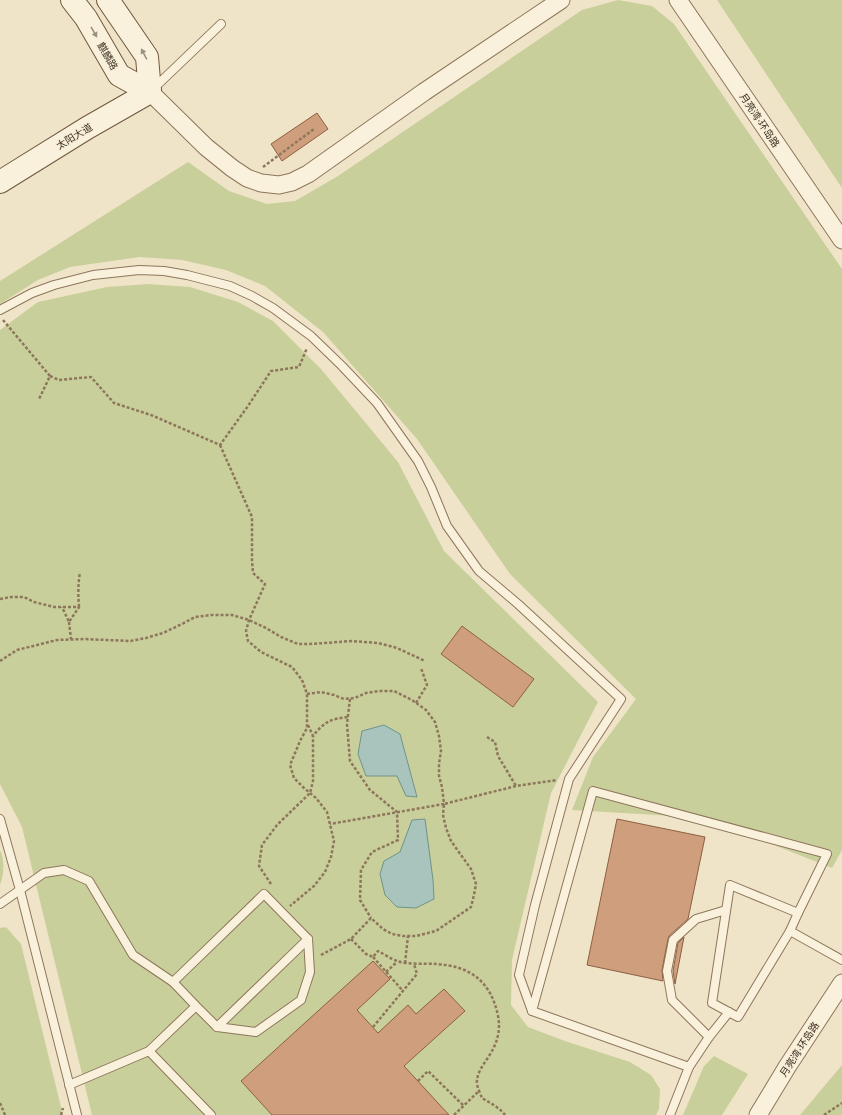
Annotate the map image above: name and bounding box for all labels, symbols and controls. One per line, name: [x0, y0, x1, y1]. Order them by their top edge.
one-way arrow: [91, 26, 98, 38]
street label: 麒麟路: [94, 40, 122, 72]
one-way arrow: [141, 48, 147, 60]
street label: 月亮湾·环岛路: [737, 90, 783, 150]
street label: 太阳大道: [53, 120, 95, 152]
street label: 月亮湾·环岛路: [776, 1019, 822, 1079]

